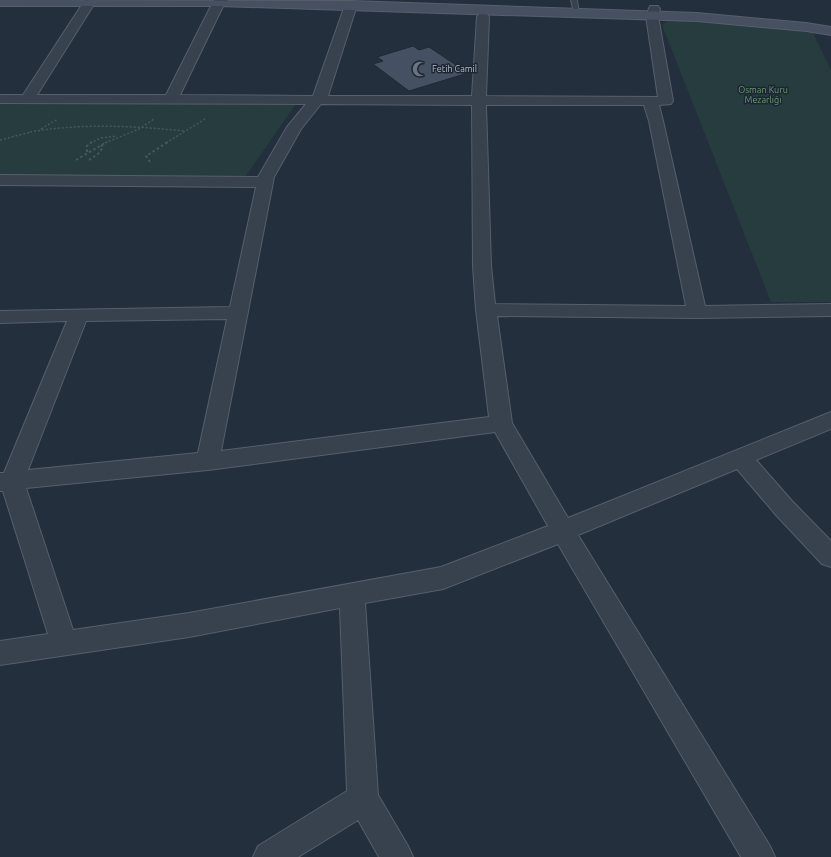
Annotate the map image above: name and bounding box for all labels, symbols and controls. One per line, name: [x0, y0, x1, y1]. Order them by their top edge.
mosque icon: Fetih Camiİ: [411, 60, 429, 78]
place label: Fetih Camiİ: [432, 64, 477, 74]
park label: Osman Kuru Mezarlığı: [738, 85, 788, 105]

